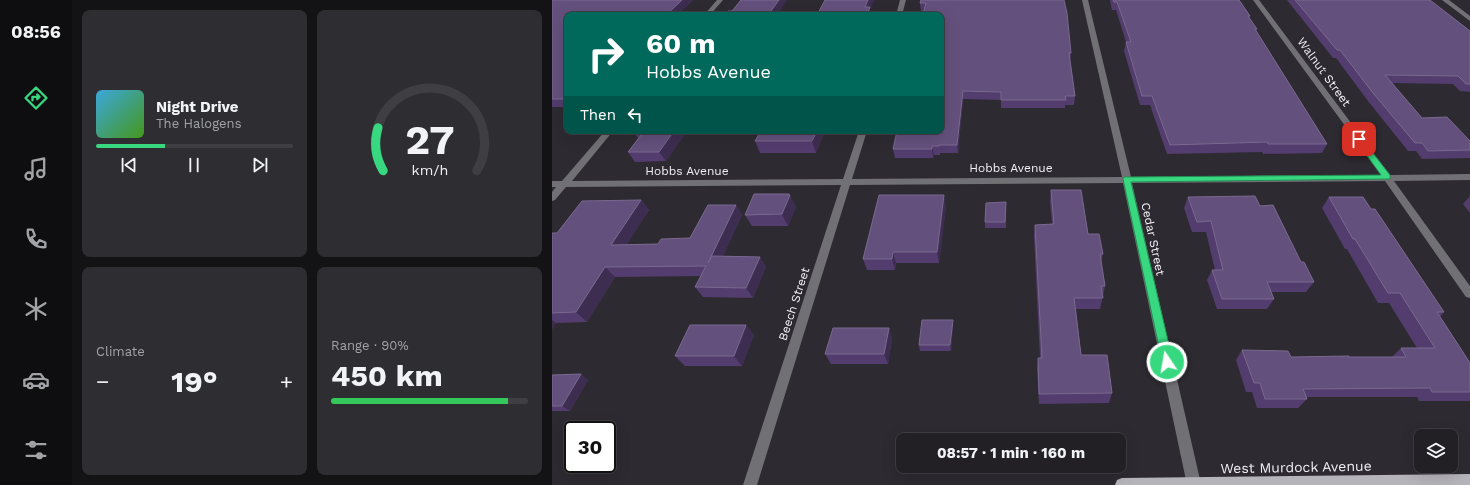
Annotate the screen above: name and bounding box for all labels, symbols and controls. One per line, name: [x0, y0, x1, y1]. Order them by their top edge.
text: 08:56: [11, 21, 61, 42]
text: 60 m: [646, 27, 716, 60]
icon: right: [580, 28, 632, 80]
street label: Walnut Street: [1294, 35, 1354, 109]
text: Hobbs Avenue: [646, 61, 771, 82]
icon: directions: [22, 84, 50, 112]
text: Night Drive: [156, 98, 239, 116]
icon: left: [624, 104, 646, 126]
text: Then: [580, 106, 616, 124]
text: 27: [405, 115, 454, 164]
text: The Halogens: [156, 116, 242, 131]
pin: [1342, 122, 1376, 156]
icon: arrive: [1348, 128, 1370, 150]
icon: previous: [118, 154, 140, 176]
icon: pause: [183, 154, 205, 176]
icon: next: [249, 154, 271, 176]
icon: music: [22, 155, 50, 183]
street label: Hobbs Avenue: [969, 161, 1053, 175]
text: km/h: [411, 162, 448, 178]
street label: Hobbs Avenue: [645, 164, 729, 178]
street label: Cedar Street: [1138, 201, 1168, 277]
icon: phone: [22, 225, 50, 253]
street label: Beech Street: [776, 266, 812, 342]
icon: climate: [22, 295, 50, 323]
text: Range · 90%: [331, 338, 409, 353]
position arrow: [1146, 341, 1188, 383]
text: Climate: [96, 344, 145, 359]
text: 450 km: [331, 358, 443, 393]
text: 19°: [171, 364, 218, 399]
icon: car: [22, 366, 50, 394]
text: −: [96, 369, 109, 394]
text: +: [280, 369, 293, 394]
speed limit sign: 30: [564, 421, 616, 473]
map controls: [1414, 429, 1458, 473]
button: layers: [1414, 429, 1458, 473]
icon: filters: [22, 436, 50, 464]
text: 08:57 · 1 min · 160 m: [937, 444, 1085, 462]
street label: West Murdock Avenue: [1220, 458, 1372, 476]

